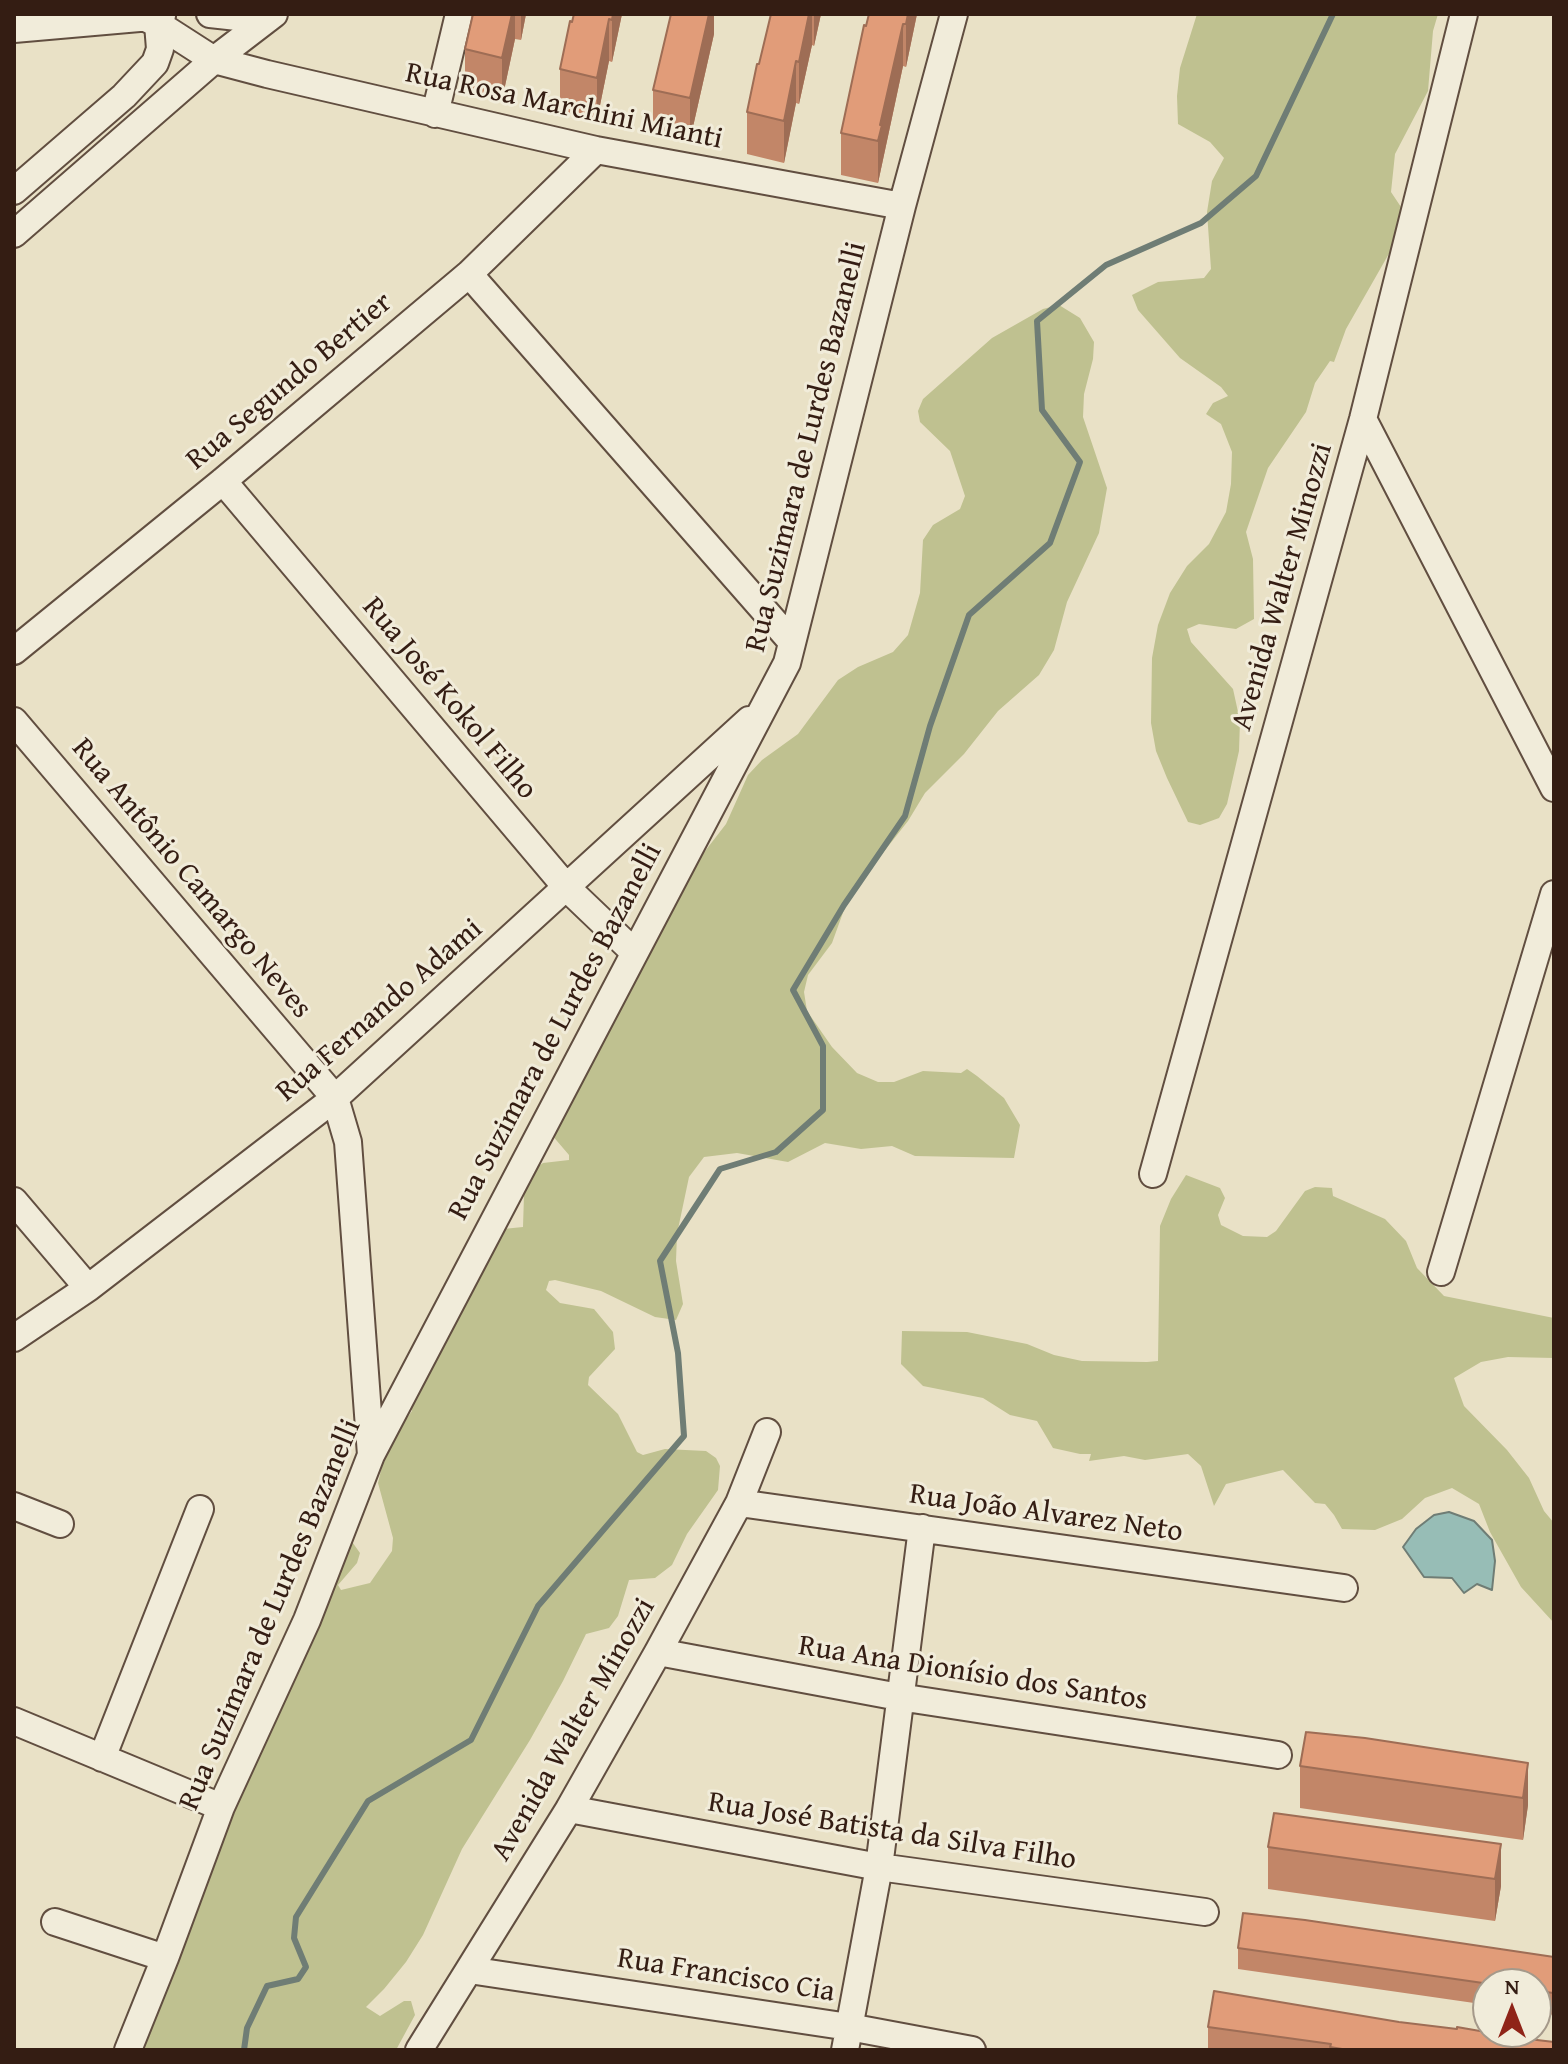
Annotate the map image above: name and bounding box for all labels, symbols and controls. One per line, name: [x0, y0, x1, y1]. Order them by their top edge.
street label: Rua Rosa Marchini Mianti: [402, 56, 726, 158]
street label: Rua Suzimara de Lurdes Bazanelli: [739, 238, 875, 656]
street label: Rua Segundo Bertier: [180, 285, 400, 479]
street label: Avenida Walter Minozzi: [1225, 439, 1341, 735]
street label: Rua José Kokol Filho: [354, 590, 544, 808]
street label: Rua Antônio Camargo Neves: [63, 732, 319, 1026]
street label: Rua Suzimara de Lurdes Bazanelli: [441, 838, 671, 1226]
street label: Rua Fernando Adami: [270, 912, 490, 1110]
street label: Rua Suzimara de Lurdes Bazanelli: [172, 1414, 370, 1816]
street label: Rua João Alvarez Neto: [907, 1477, 1185, 1551]
street label: Avenida Walter Minozzi: [484, 1592, 664, 1868]
street label: Rua Ana Dionísio dos Santos: [796, 1629, 1150, 1719]
street label: Rua José Batista da Silva Filho: [705, 1785, 1079, 1879]
street label: Rua Francisco Cia: [615, 1941, 837, 2011]
north arrow: [1472, 1968, 1552, 2048]
text: N: [1505, 1970, 1519, 2002]

